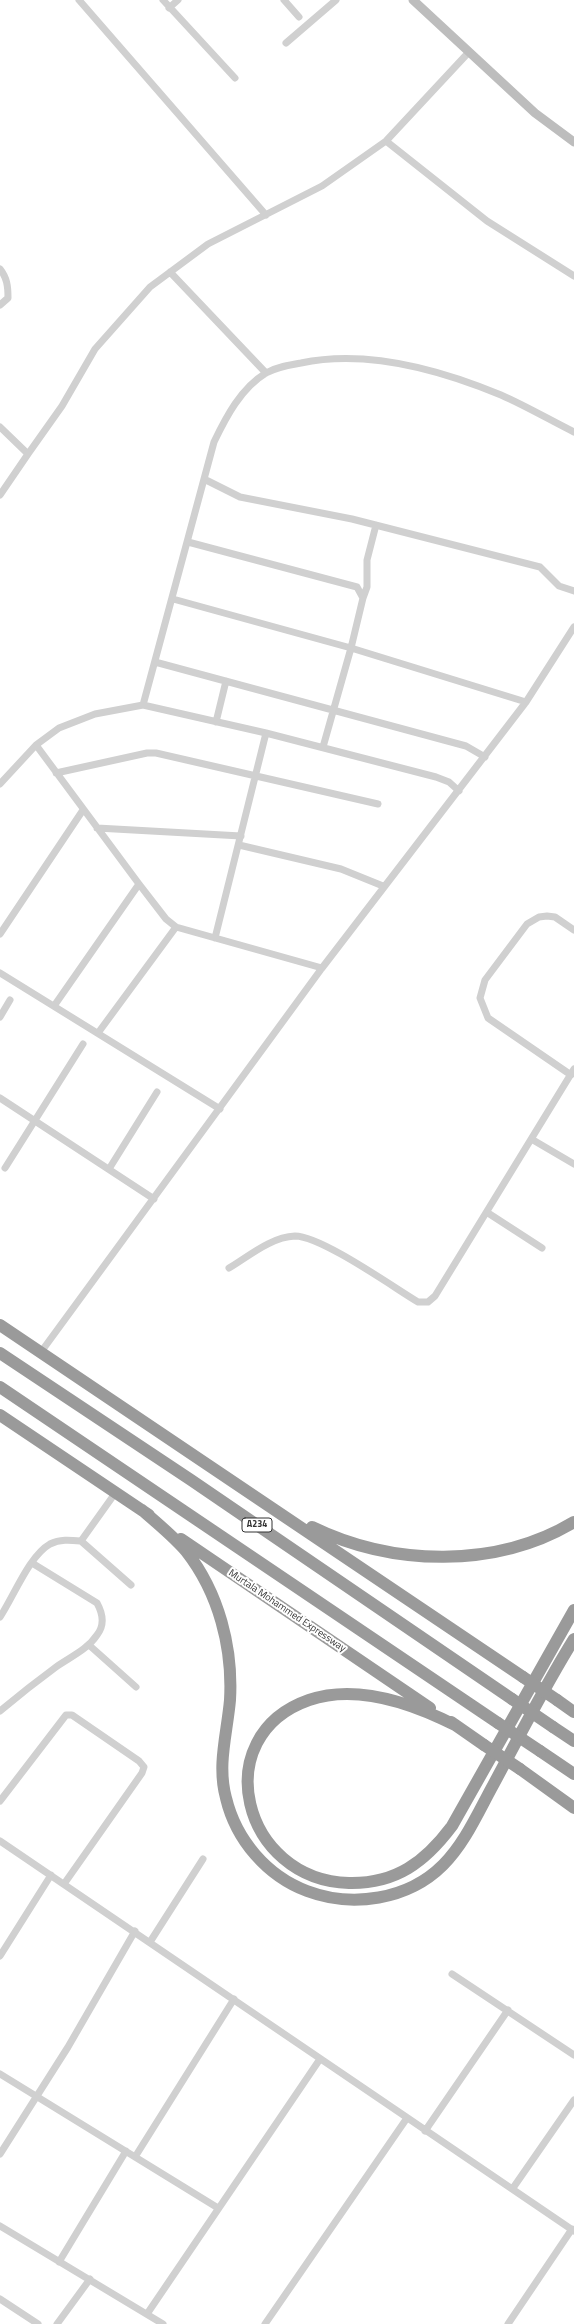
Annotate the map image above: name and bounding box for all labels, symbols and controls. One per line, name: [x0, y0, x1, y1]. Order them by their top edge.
road number: A234: [242, 1518, 272, 1532]
street label: Murtala Mohammed Expressway: [226, 1567, 348, 1655]

